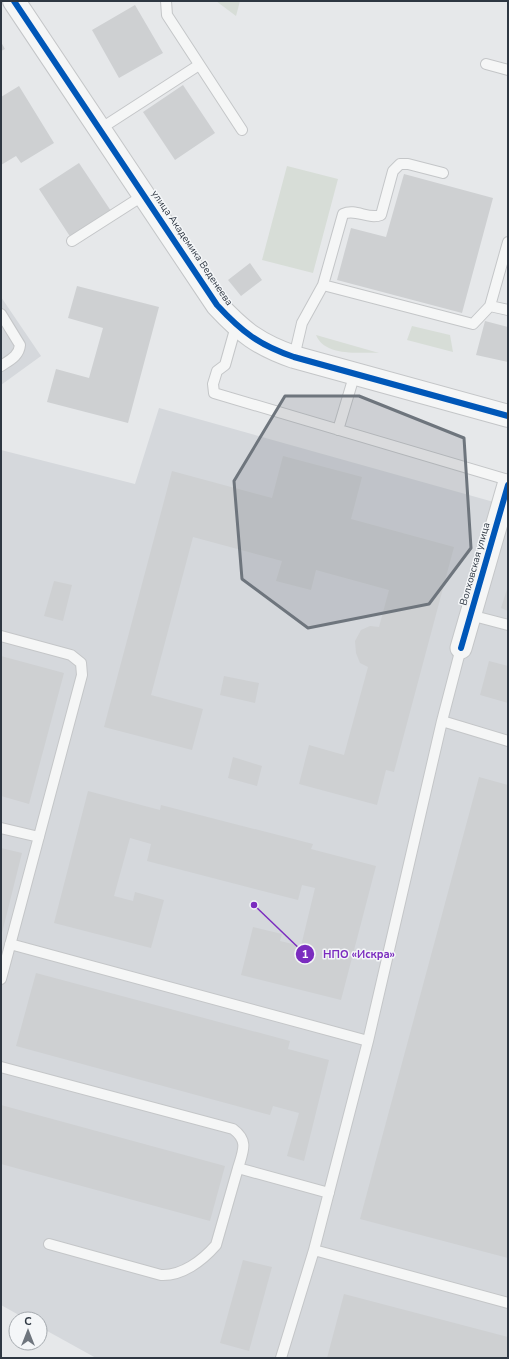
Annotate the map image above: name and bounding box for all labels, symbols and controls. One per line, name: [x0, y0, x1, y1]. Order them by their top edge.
street label: улица Академика Веденеева: [148, 188, 236, 308]
street label: Волховская улица: [456, 521, 494, 607]
callout: НПО «Искра»: [295, 943, 403, 966]
text: 1: [301, 946, 309, 962]
text: НПО «Искра»: [323, 947, 395, 962]
north arrow: [8, 1311, 48, 1351]
text: С: [24, 1314, 32, 1329]

